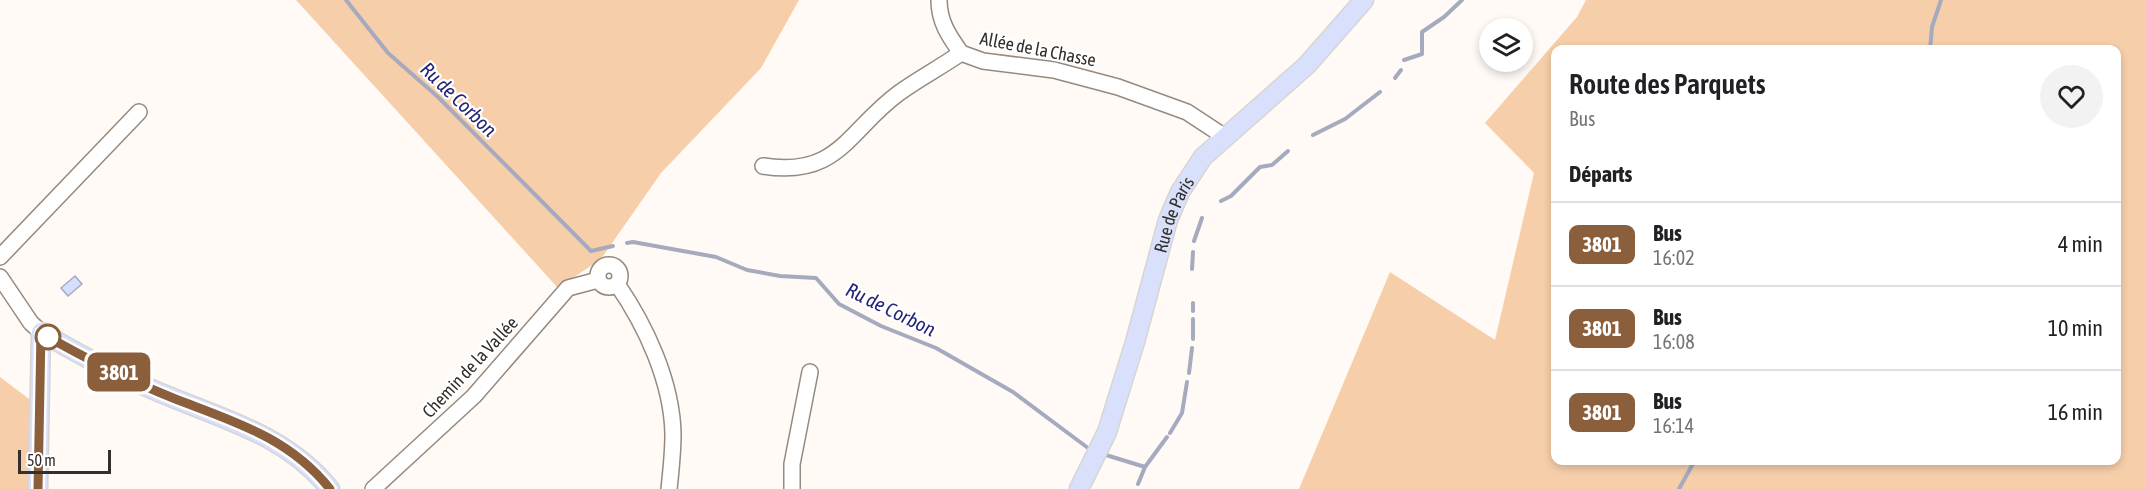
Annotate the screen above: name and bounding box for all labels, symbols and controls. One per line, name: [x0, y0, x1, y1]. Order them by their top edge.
map controls: [1479, 18, 1533, 72]
button: layers: [1479, 18, 1533, 72]
street label: Allée de la Chasse: [978, 27, 1098, 71]
water label: Ru de Corbon: [416, 57, 502, 141]
button: heart: [2040, 65, 2103, 128]
text: Route des Parquets: [1569, 68, 1766, 100]
text: Bus: [1569, 107, 1595, 130]
text: Départs: [1569, 161, 1632, 187]
street label: Rue de Paris: [1149, 172, 1198, 255]
text: Bus: [1653, 220, 1682, 246]
text: 4 min: [2058, 231, 2103, 257]
text: 3801: [1582, 232, 1622, 256]
text: 16:02: [1653, 246, 1695, 269]
water label: Ru de Corbon: [843, 277, 940, 341]
text: Bus: [1653, 304, 1682, 330]
street label: Chemin de la Vallée: [418, 312, 522, 422]
text: 10 min: [2048, 315, 2103, 341]
text: 3801: [1582, 316, 1622, 340]
unlabelled marker: [35, 324, 61, 350]
text: 16:08: [1653, 330, 1695, 353]
line badge: 3801: [77, 352, 161, 392]
text: 3801: [99, 360, 139, 384]
text: Bus: [1653, 388, 1682, 414]
text: 16 min: [2048, 399, 2103, 425]
text: 3801: [1582, 400, 1622, 424]
text: 16:14: [1653, 414, 1694, 437]
scale bar: [18, 447, 111, 474]
text: 50 m: [27, 451, 56, 469]

